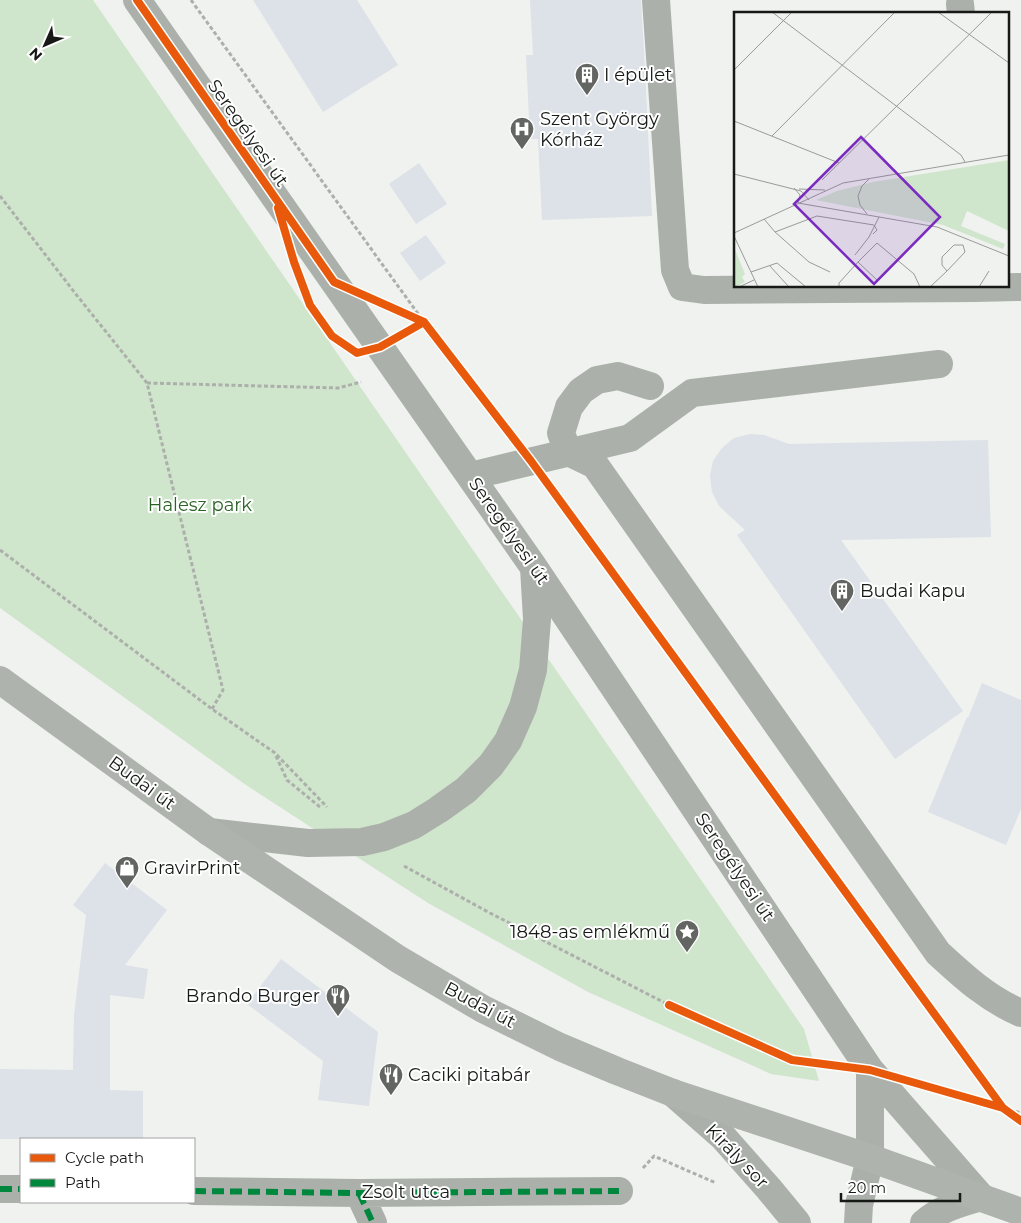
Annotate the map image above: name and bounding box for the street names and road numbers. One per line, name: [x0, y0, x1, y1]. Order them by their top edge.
street label: Seregélyesi út: [203, 75, 293, 191]
street label: Seregélyesi út: [464, 473, 554, 589]
street label: Budai út: [104, 751, 180, 815]
street label: Seregélyesi út: [691, 809, 779, 925]
street label: Budai út: [441, 977, 519, 1033]
street label: Király sor: [701, 1119, 773, 1193]
street label: Zsolt utca: [362, 1181, 450, 1203]

